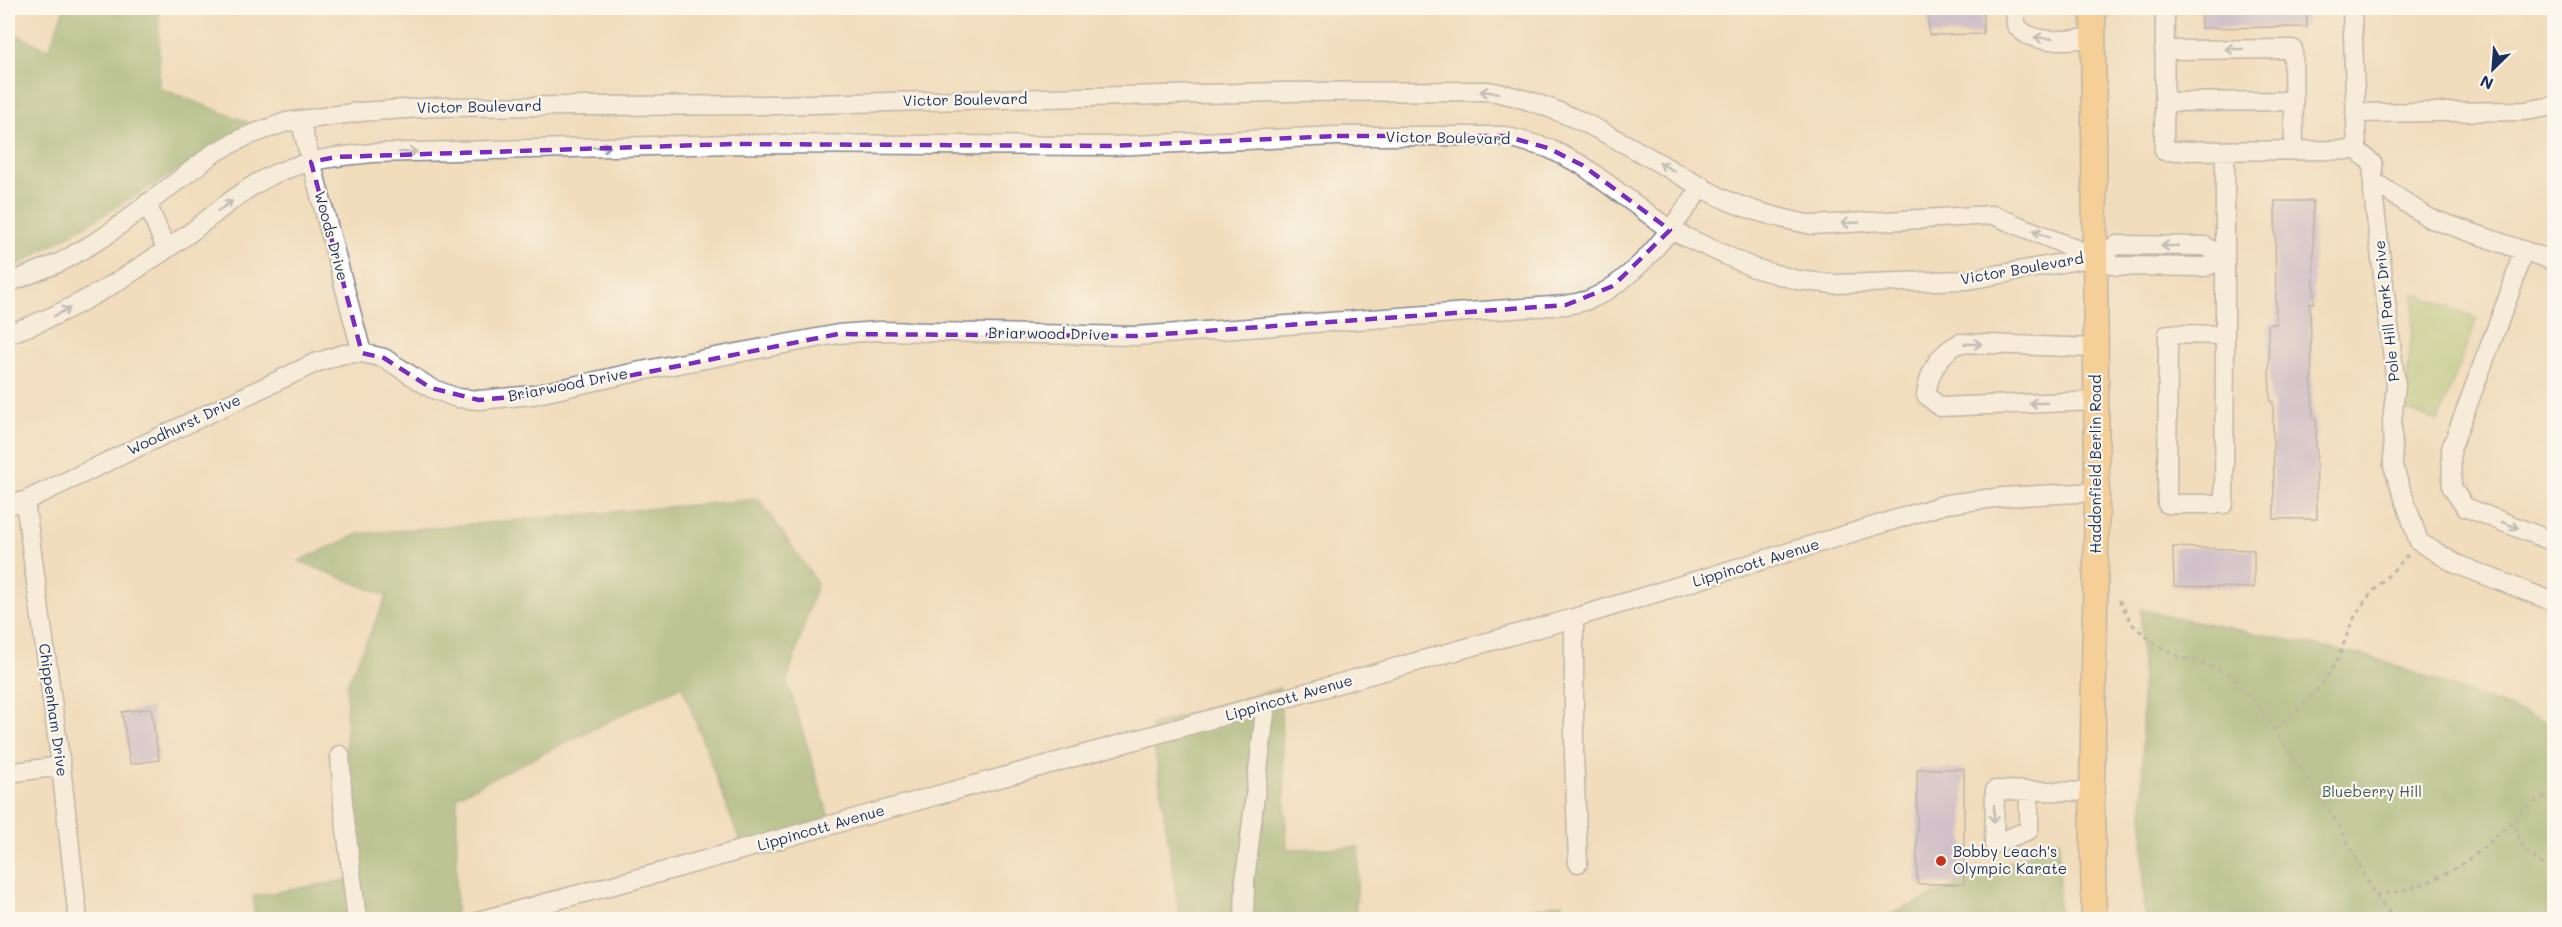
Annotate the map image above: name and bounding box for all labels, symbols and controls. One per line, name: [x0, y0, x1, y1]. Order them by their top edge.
one-way arrow: [2034, 32, 2054, 43]
north arrow: [2463, 39, 2523, 99]
one-way arrow: [2225, 44, 2245, 55]
text: N: [2477, 71, 2496, 95]
one-way arrow: [1480, 86, 1500, 97]
street label: Victor Boulevard: [902, 88, 1027, 110]
street label: Victor Boulevard: [416, 95, 541, 117]
street label: Victor Boulevard: [1386, 126, 1511, 148]
one-way arrow: [592, 142, 612, 153]
one-way arrow: [397, 147, 417, 158]
one-way arrow: [1659, 161, 1677, 172]
street label: Woods Drive: [310, 189, 354, 283]
one-way arrow: [217, 200, 233, 213]
one-way arrow: [1840, 218, 1860, 229]
one-way arrow: [2032, 228, 2050, 239]
street label: Pole Hill Park Drive: [2369, 239, 2403, 383]
one-way arrow: [2160, 240, 2180, 252]
street label: Victor Boulevard: [1959, 247, 2085, 289]
one-way arrow: [52, 305, 70, 317]
street label: Briarwood Drive: [988, 322, 1110, 344]
one-way arrow: [1962, 338, 1982, 349]
street label: Briarwood Drive: [506, 363, 629, 405]
street label: Haddonfield Berlin Road: [2085, 374, 2105, 554]
street label: Woodhurst Drive: [124, 389, 244, 459]
one-way arrow: [2028, 398, 2048, 409]
one-way arrow: [2500, 520, 2518, 531]
street label: Lippincott Avenue: [1690, 533, 1822, 591]
street label: Chippenham Drive: [35, 642, 73, 778]
street label: Lippincott Avenue: [1223, 669, 1355, 725]
park label: Blueberry Hill: [2322, 781, 2422, 801]
street label: Lippincott Avenue: [755, 799, 887, 855]
one-way arrow: [1988, 803, 2000, 823]
place label: Bobby Leach's Olympic Karate: [1953, 841, 2067, 878]
marker: Bobby Leach's Olympic Karate: [1934, 854, 1948, 868]

